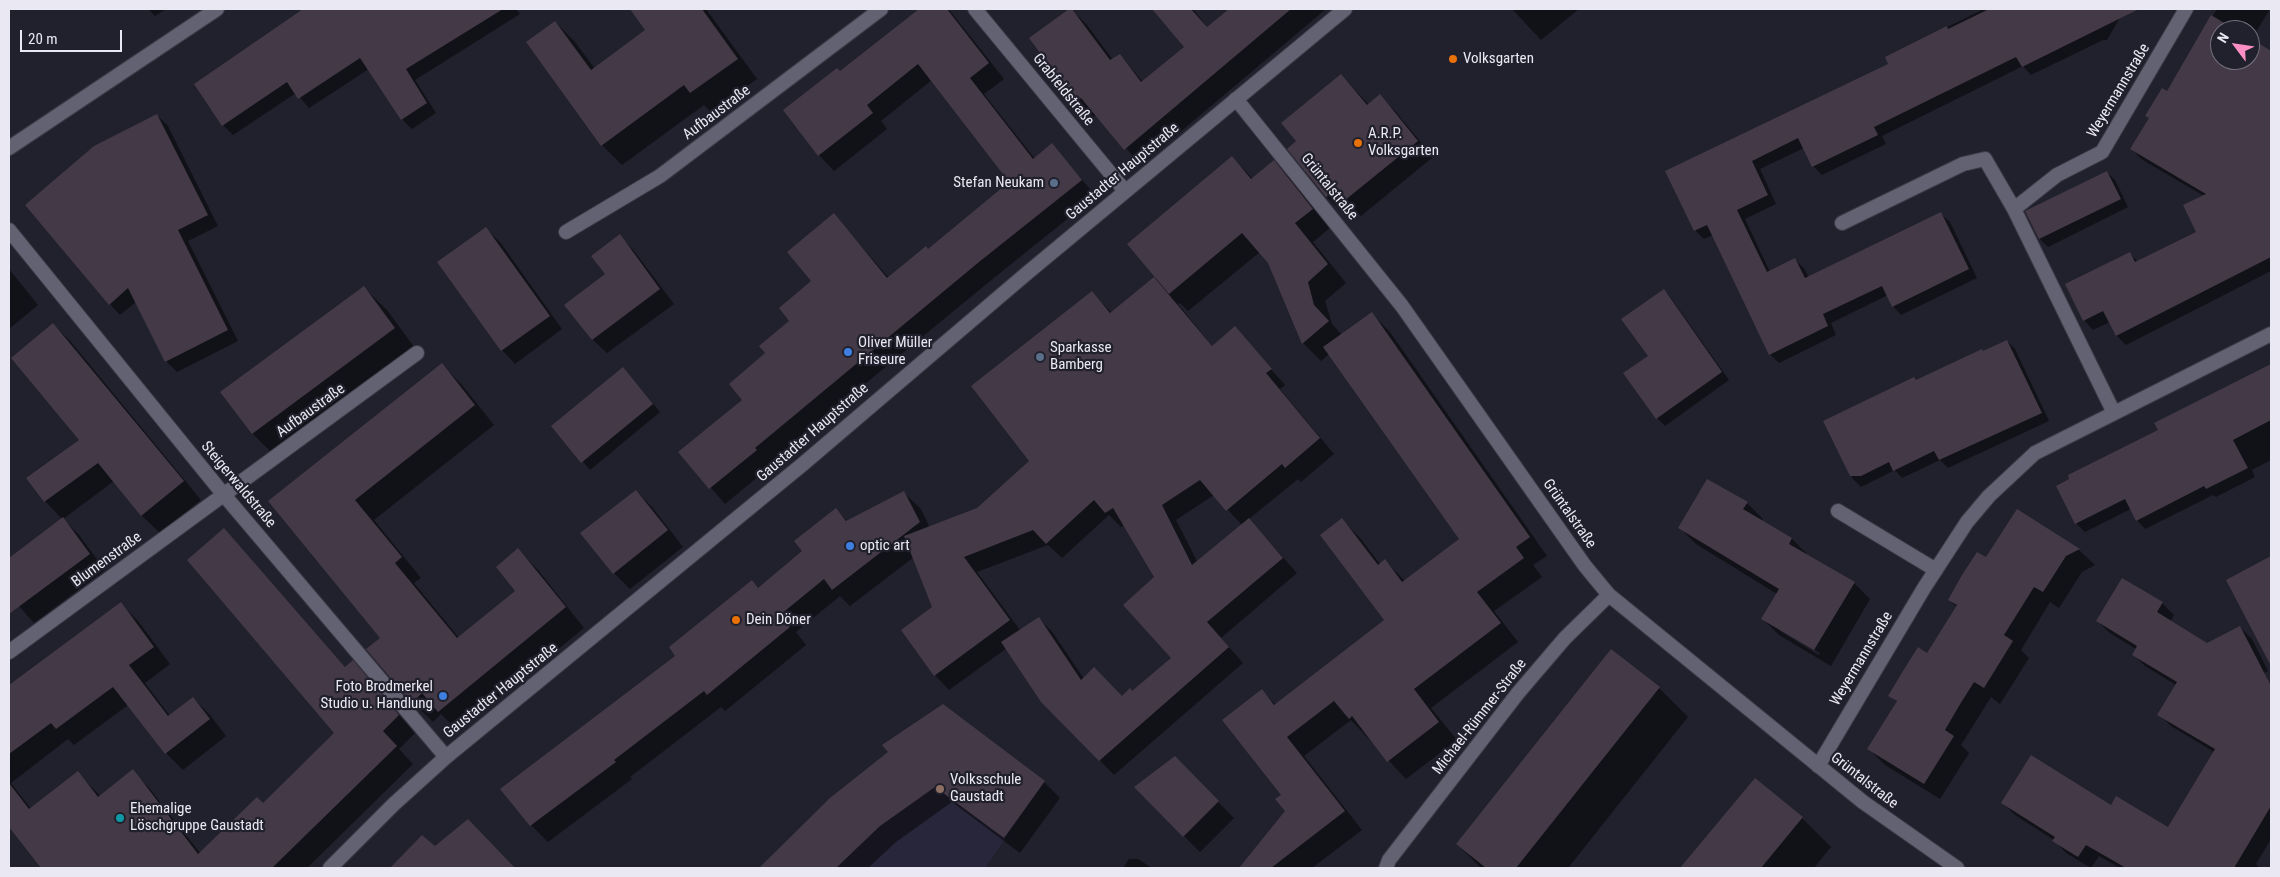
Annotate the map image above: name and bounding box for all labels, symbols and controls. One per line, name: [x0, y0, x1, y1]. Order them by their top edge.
scale bar: [22, 20, 125, 52]
north arrow: [2210, 20, 2260, 70]
text: 20 m: [28, 30, 58, 48]
text: N: [2214, 30, 2232, 46]
street label: Weyermannstraße: [2084, 41, 2154, 141]
street label: Grabfeldstraße: [1028, 50, 1098, 130]
place label: Volksgarten: [1463, 50, 1534, 68]
marker: Volksgarten: [1447, 53, 1459, 65]
street label: Aufbaustraße: [680, 82, 754, 144]
street label: Gaustadter Hauptstraße: [1063, 120, 1183, 224]
place label: A.R.P. Volksgarten: [1368, 125, 1439, 160]
marker: A.R.P. Volksgarten: [1352, 137, 1364, 149]
street label: Grüntalstraße: [1297, 150, 1361, 224]
place label: Stefan Neukam: [953, 174, 1044, 192]
marker: Stefan Neukam: [1048, 177, 1060, 189]
place label: Oliver Müller Friseure: [858, 334, 932, 369]
place label: Sparkasse Bamberg: [1050, 339, 1112, 374]
marker: Oliver Müller Friseure: [842, 346, 854, 358]
marker: Sparkasse Bamberg: [1034, 351, 1046, 363]
street label: Aufbaustraße: [273, 380, 349, 442]
street label: Gaustadter Hauptstraße: [754, 380, 872, 486]
street label: Steigerwaldstraße: [197, 438, 279, 532]
street label: Grüntalstraße: [1539, 476, 1599, 552]
street label: Blumenstraße: [69, 529, 145, 591]
place label: optic art: [860, 537, 910, 555]
marker: optic art: [844, 540, 856, 552]
street label: Weyermannstraße: [1827, 609, 1897, 709]
place label: Dein Döner: [746, 611, 811, 629]
marker: Dein Döner: [730, 614, 742, 626]
street label: Gaustadter Hauptstraße: [440, 639, 562, 743]
street label: Michael-Rümmer-Straße: [1429, 656, 1531, 778]
place label: Foto Brodmerkel Studio u. Handlung: [320, 678, 433, 713]
marker: Foto Brodmerkel Studio u. Handlung: [437, 690, 449, 702]
street label: Grüntalstraße: [1827, 749, 1901, 813]
place label: Volksschule Gaustadt: [950, 771, 1021, 806]
marker: Volksschule Gaustadt: [934, 783, 946, 795]
place label: Ehemalige Löschgruppe Gaustadt: [130, 800, 264, 835]
marker: Ehemalige Löschgruppe Gaustadt: [114, 812, 126, 824]

